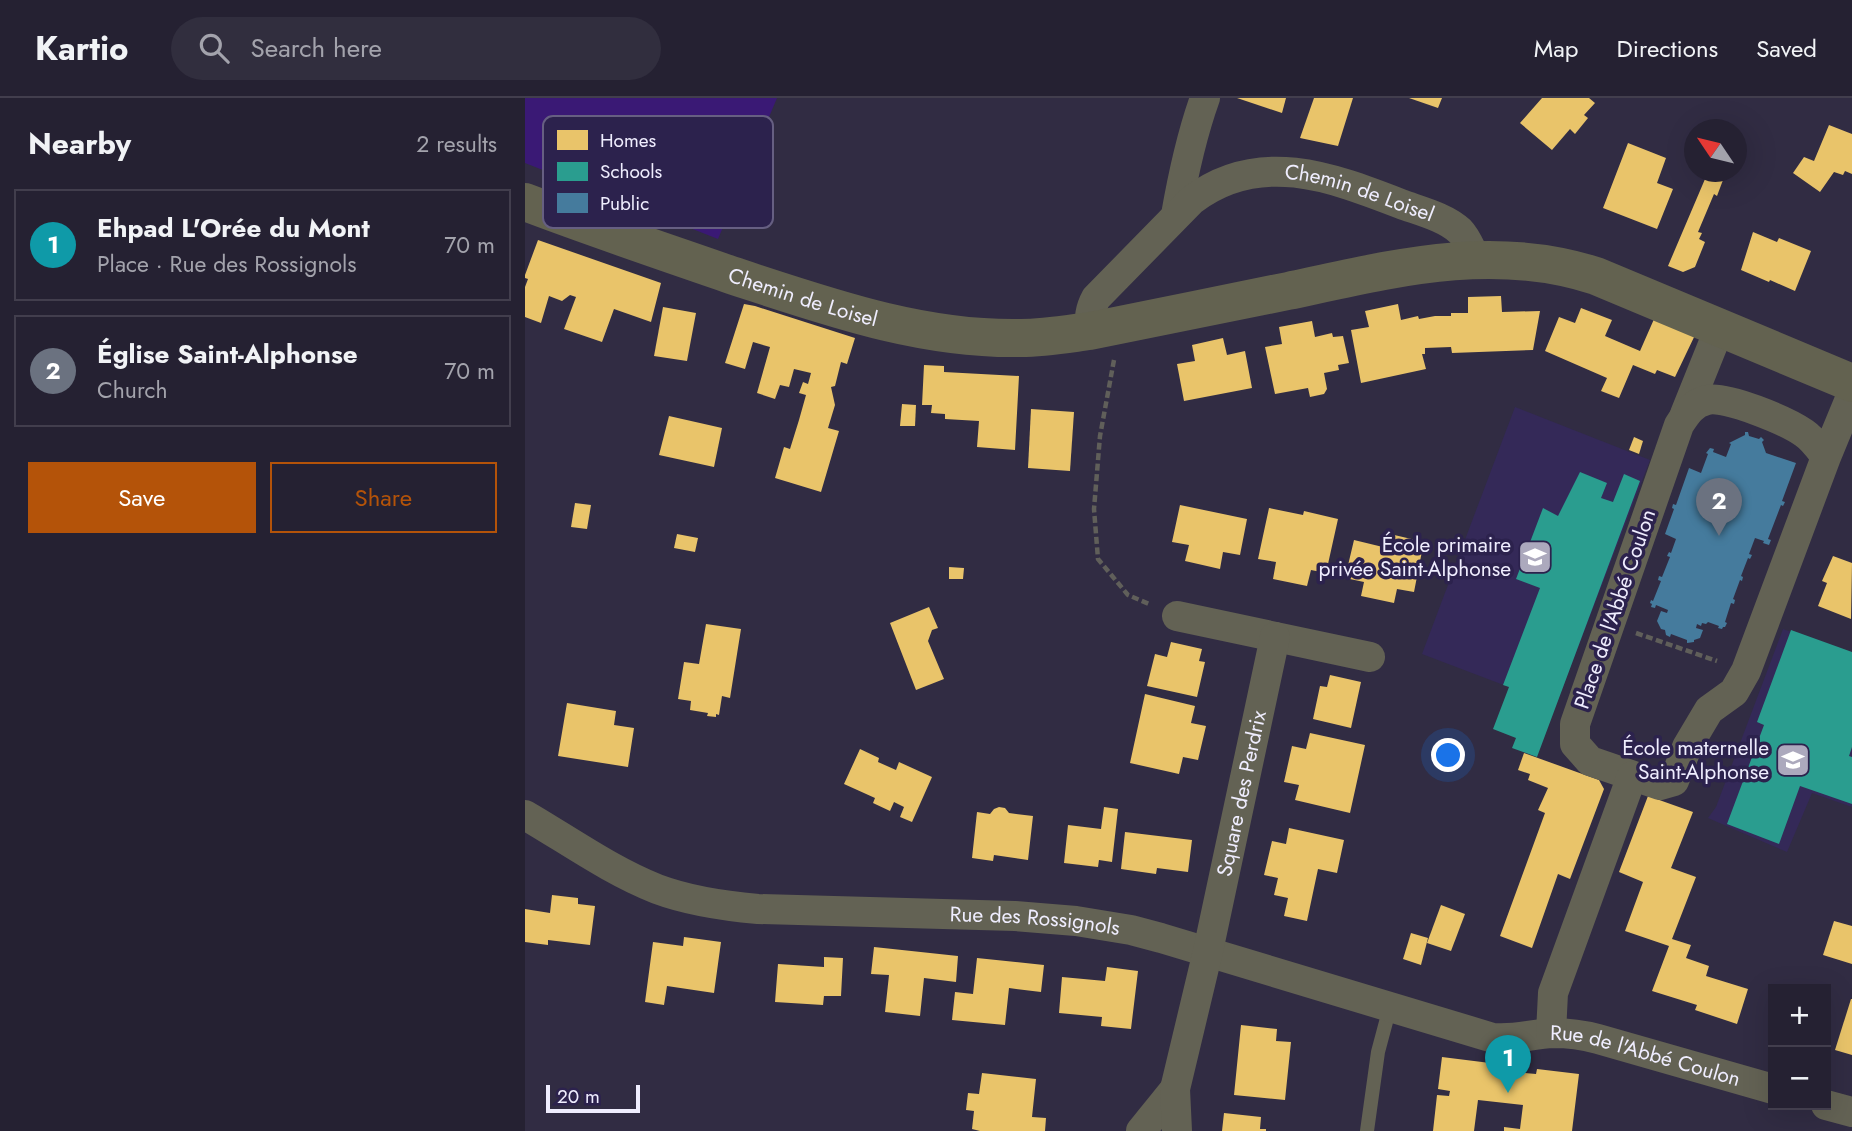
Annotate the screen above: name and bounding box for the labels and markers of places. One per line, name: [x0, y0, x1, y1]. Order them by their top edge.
pin: 2: [1696, 478, 1742, 536]
place label: École primaire privée Saint-Alphonse: [1319, 530, 1511, 584]
school or university icon: École primaire privée Saint-Alphonse: [1516, 538, 1554, 576]
place label: École maternelle Saint-Alphonse: [1622, 733, 1769, 787]
school or university icon: École maternelle Saint-Alphonse: [1774, 741, 1812, 779]
pin: 1: [1485, 1035, 1531, 1093]

